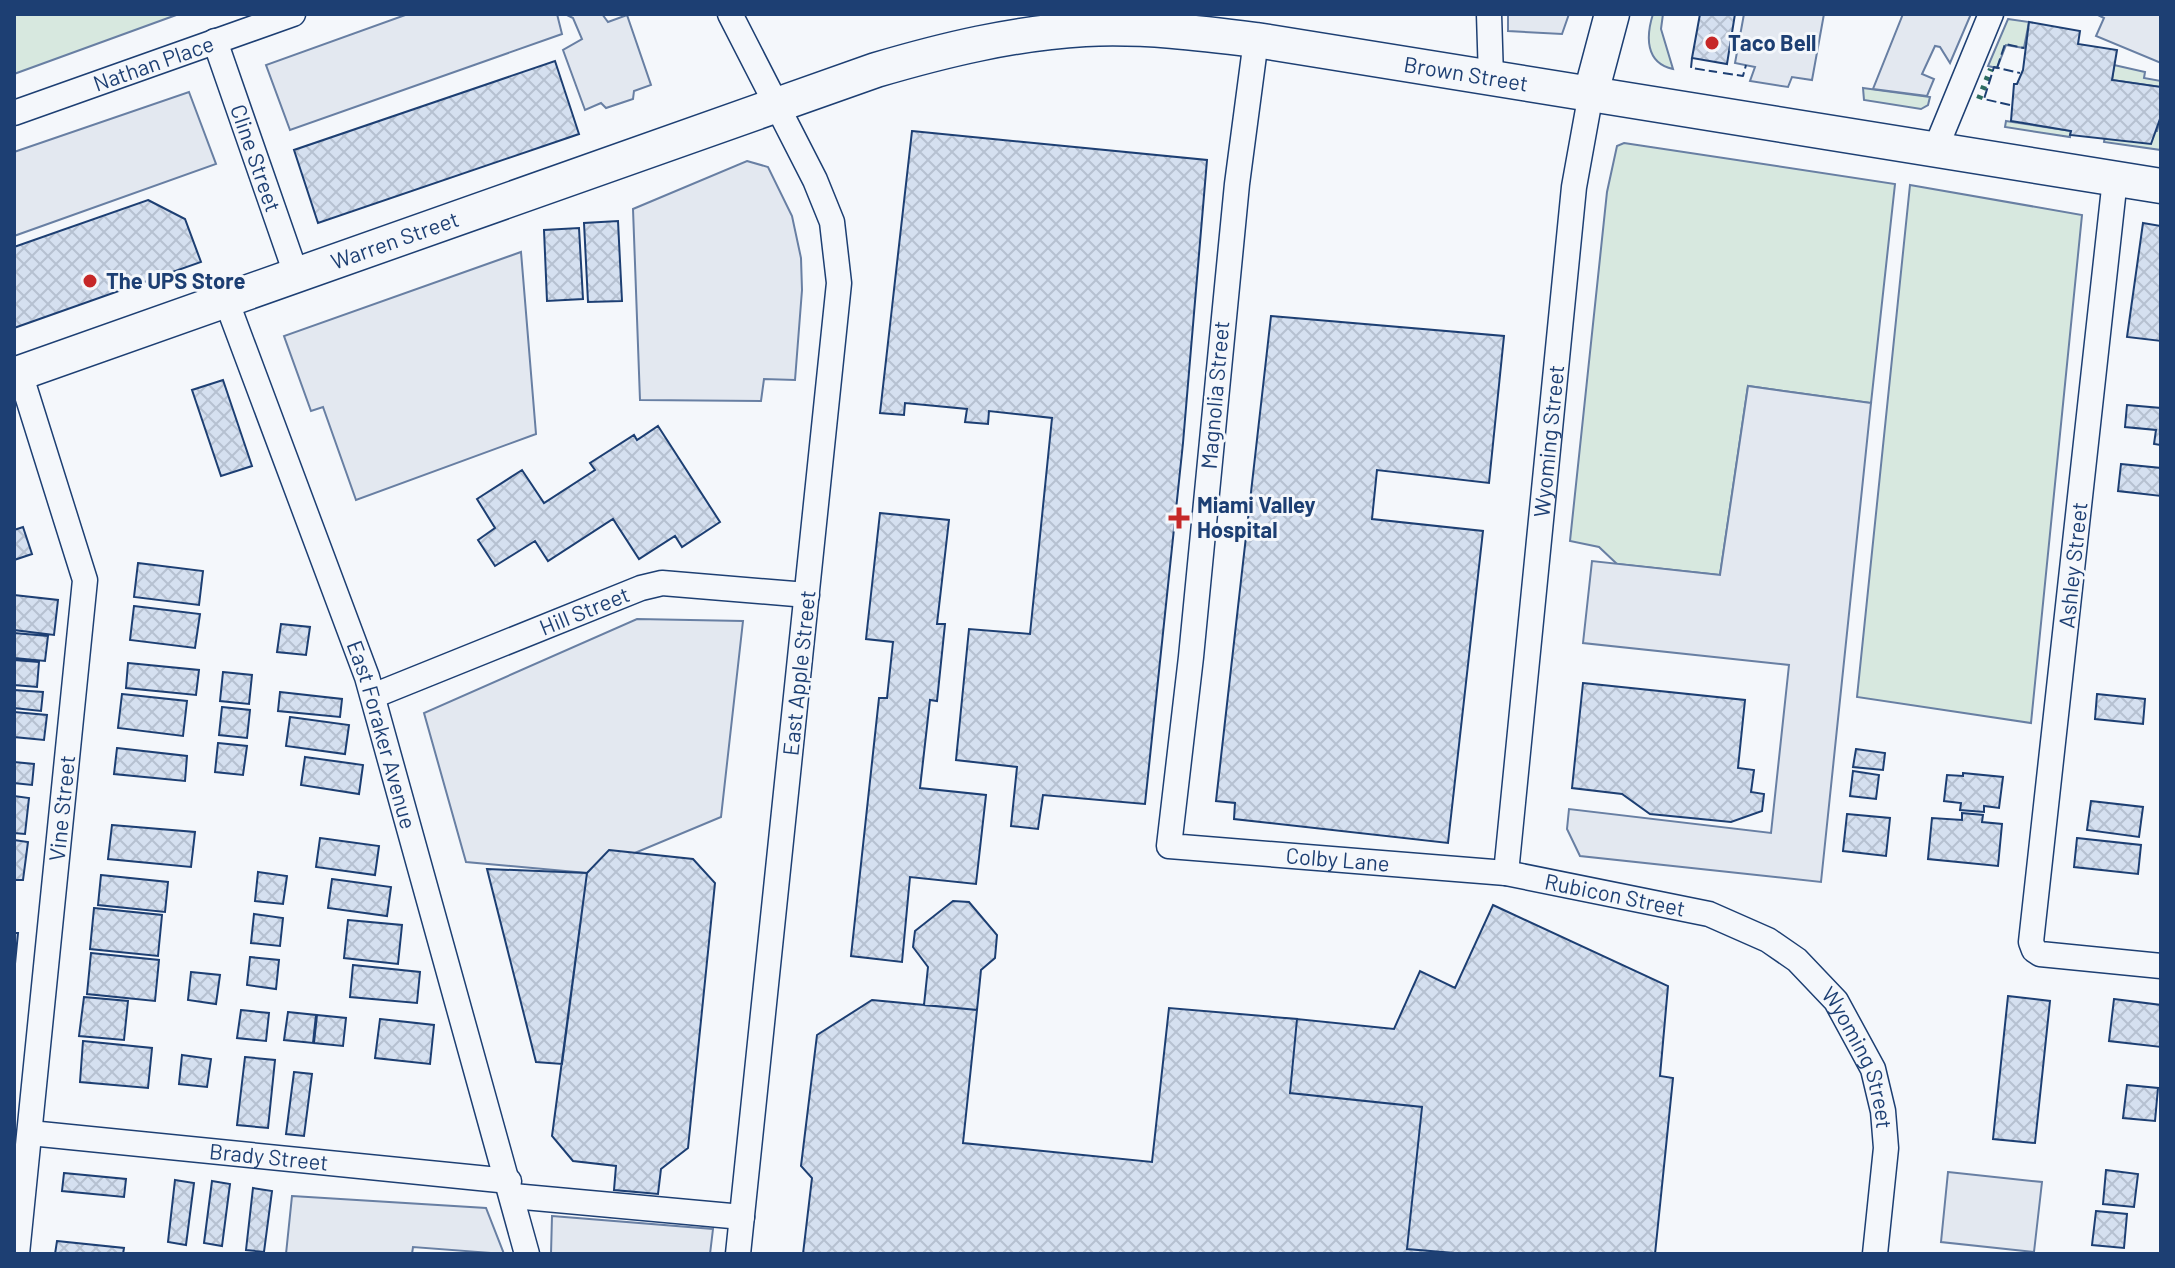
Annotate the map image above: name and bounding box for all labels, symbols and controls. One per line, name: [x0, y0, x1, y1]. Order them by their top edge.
street label: Nathan Place: [89, 29, 217, 96]
place label: Taco Bell: [1728, 29, 1816, 55]
marker: Taco Bell: [1703, 34, 1721, 52]
street label: Brown Street: [1402, 50, 1530, 96]
street label: Cline Street: [226, 101, 287, 215]
street label: Warren Street: [327, 205, 462, 274]
place label: The UPS Store: [106, 267, 245, 293]
marker: The UPS Store: [81, 272, 99, 290]
street label: Magnolia Street: [1195, 320, 1233, 470]
street label: Wyoming Street: [1527, 364, 1568, 518]
place label: Miami Valley Hospital: [1197, 491, 1316, 542]
street label: Ashley Street: [2052, 500, 2092, 629]
marker: Miami Valley Hospital: [1168, 507, 1190, 529]
street label: Hill Street: [535, 580, 633, 640]
street label: East Apple Street: [776, 589, 820, 757]
street label: East Foraker Avenue: [342, 636, 422, 832]
street label: Vine Street: [43, 754, 79, 862]
street label: Colby Lane: [1285, 841, 1391, 876]
street label: Rubicon Street: [1543, 867, 1688, 921]
street label: Wyoming Street: [1817, 981, 1898, 1130]
street label: Brady Street: [208, 1137, 330, 1175]

